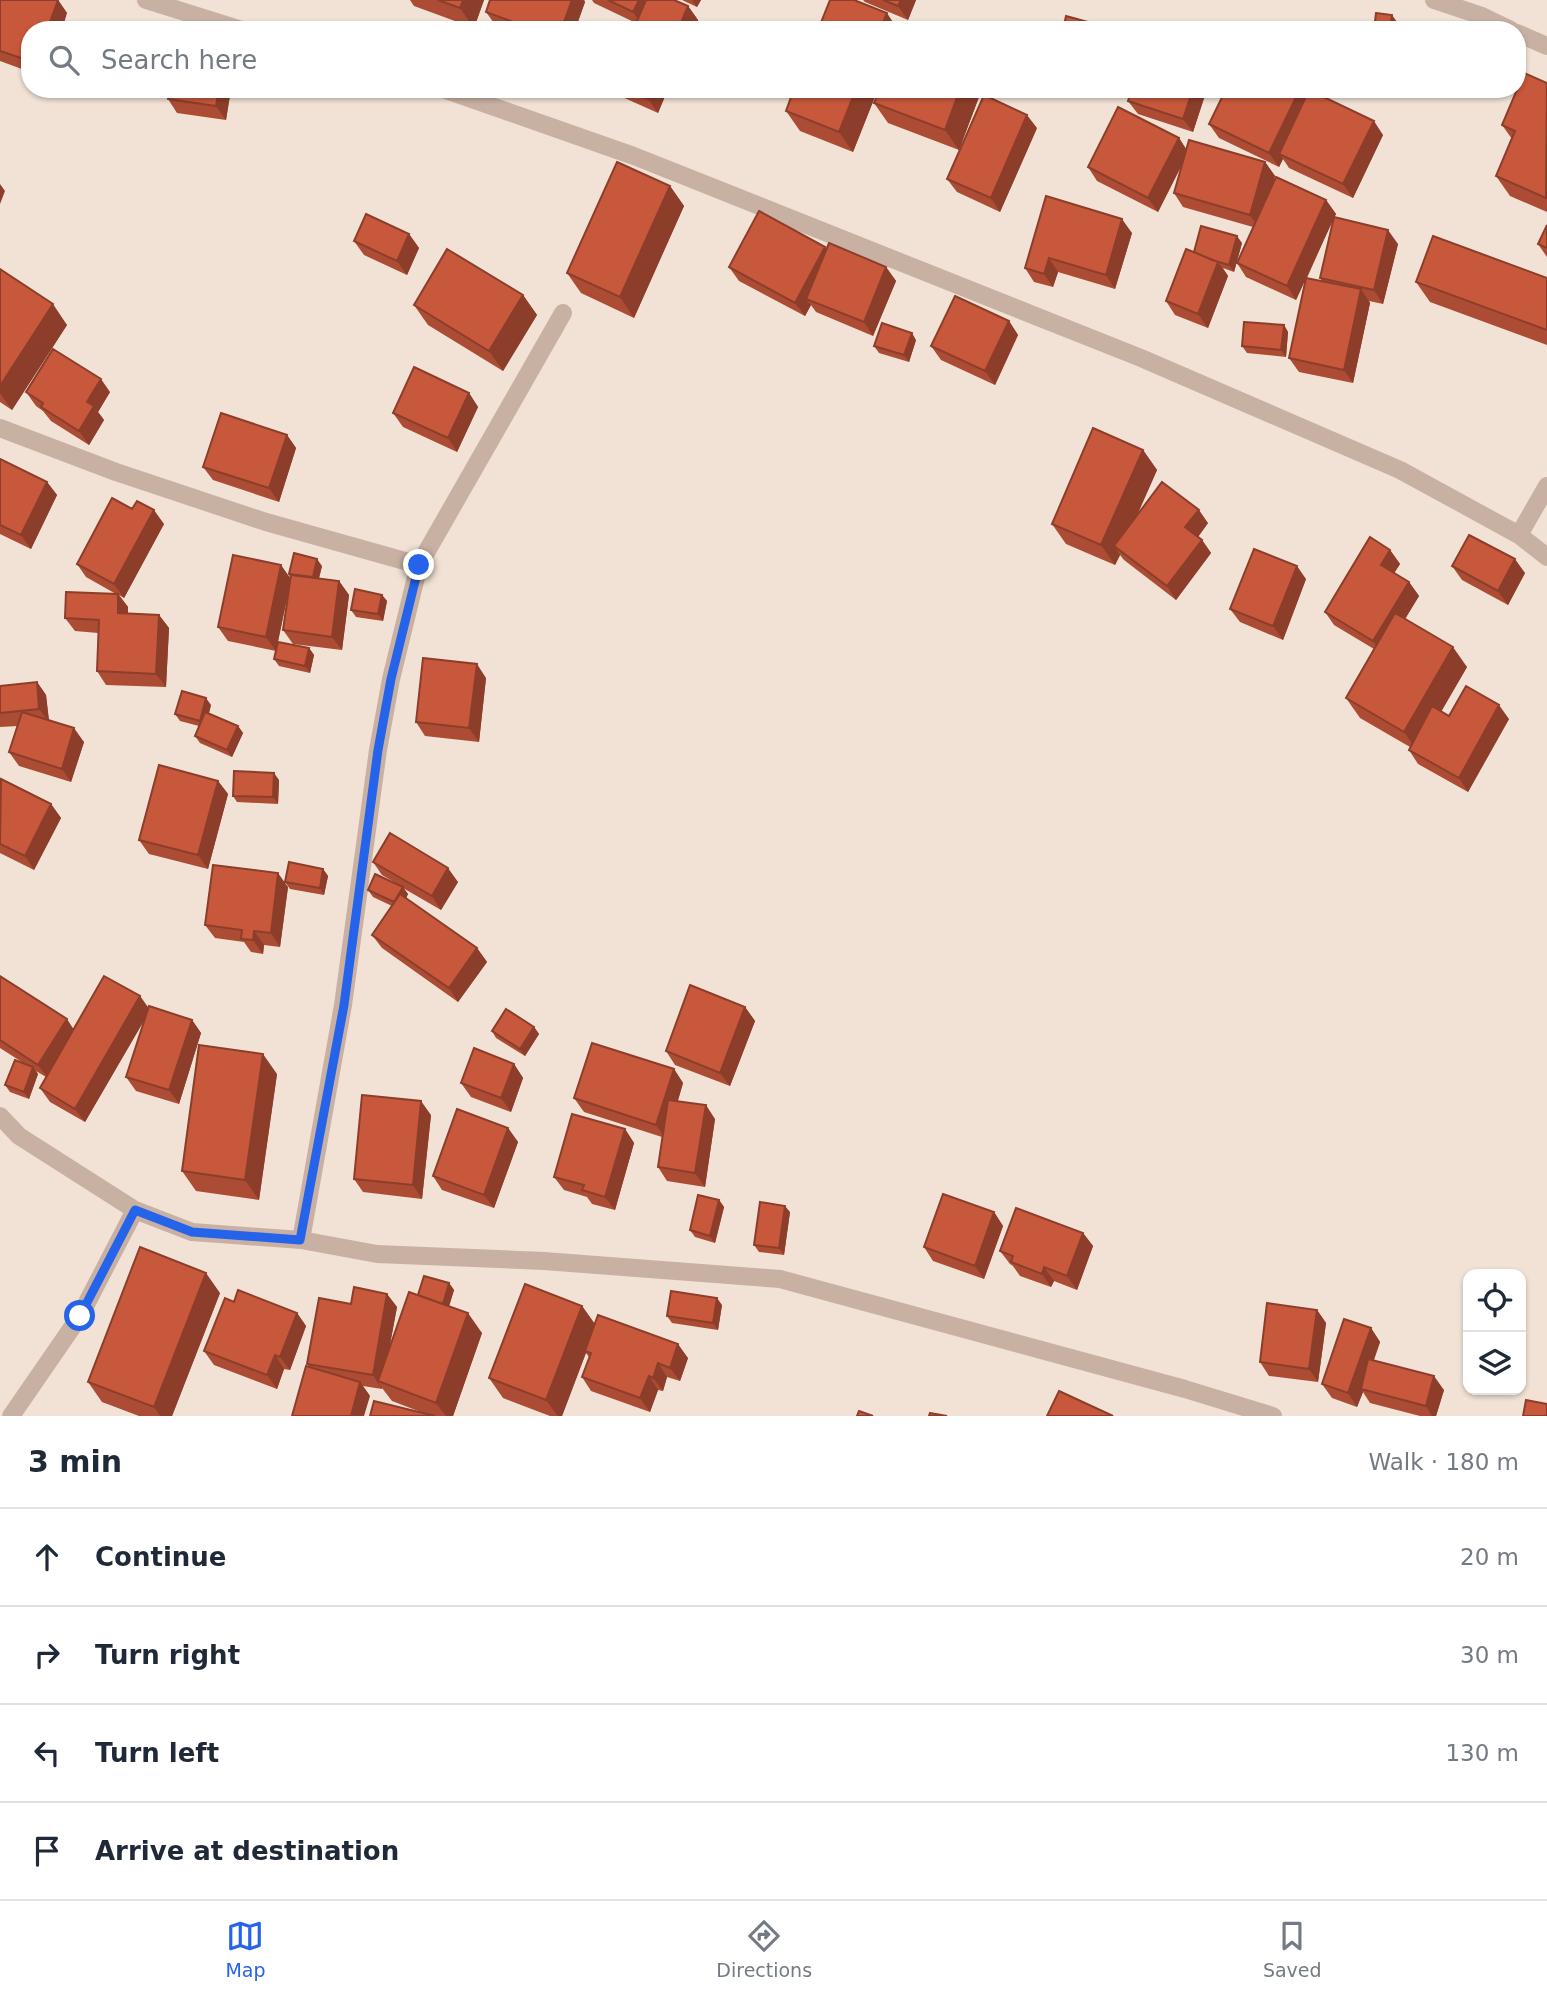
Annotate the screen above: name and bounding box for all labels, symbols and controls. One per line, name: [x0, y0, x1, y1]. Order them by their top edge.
search box: [21, 21, 1526, 98]
icon: search: [45, 41, 83, 79]
text: Search here: [101, 45, 257, 75]
route end: [403, 549, 434, 580]
map controls: [1463, 1269, 1526, 1395]
button: locate: [1463, 1269, 1526, 1332]
route start: [64, 1300, 95, 1331]
button: layers: [1463, 1332, 1526, 1395]
text: 3 min: [28, 1444, 122, 1479]
text: Walk · 180 m: [1368, 1449, 1519, 1475]
icon: ahead: [28, 1538, 66, 1576]
text: Continue: [95, 1542, 226, 1572]
text: 20 m: [1460, 1544, 1519, 1570]
icon: right: [28, 1636, 66, 1674]
text: Turn right: [95, 1640, 240, 1670]
text: 30 m: [1460, 1642, 1519, 1668]
icon: left: [28, 1734, 66, 1772]
text: Turn left: [95, 1738, 219, 1768]
text: 130 m: [1445, 1740, 1519, 1766]
icon: arrive: [28, 1832, 66, 1870]
text: Arrive at destination: [95, 1836, 399, 1866]
tab: Map: [225, 1917, 266, 1981]
tab: Directions: [716, 1917, 812, 1981]
tab: Saved: [1263, 1917, 1322, 1981]

